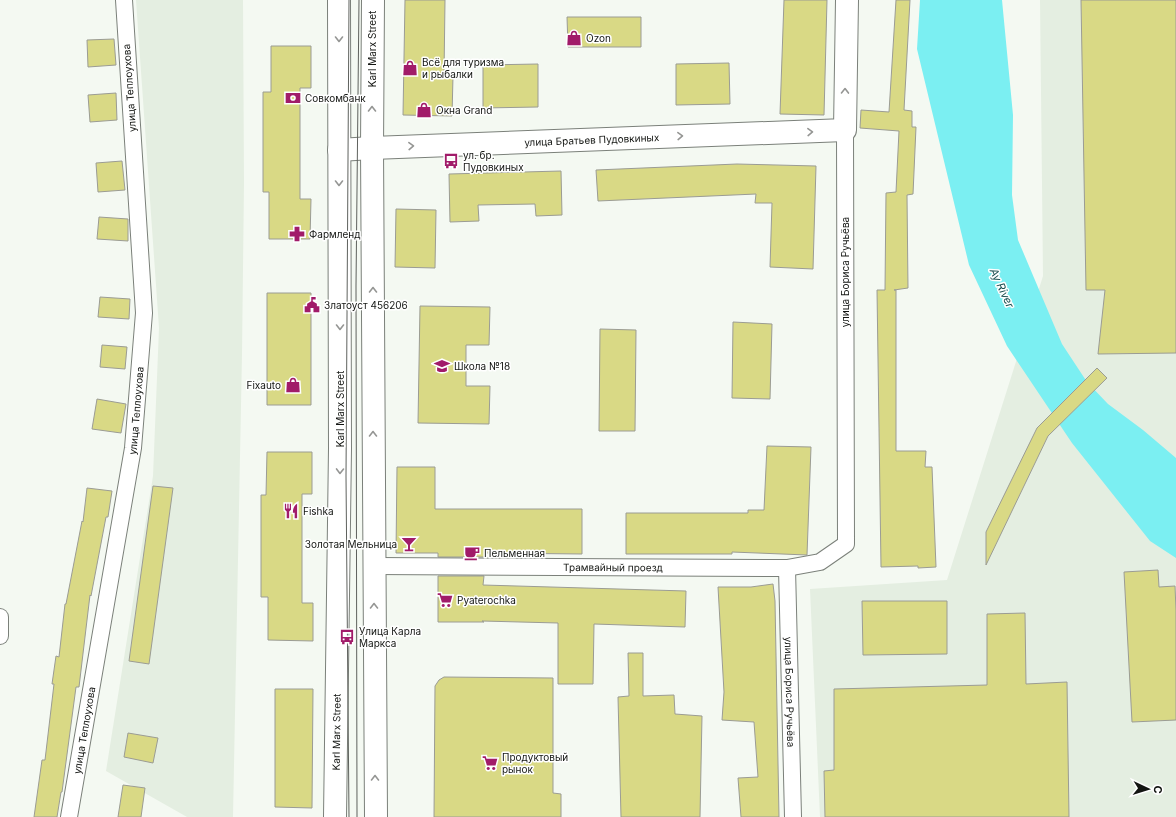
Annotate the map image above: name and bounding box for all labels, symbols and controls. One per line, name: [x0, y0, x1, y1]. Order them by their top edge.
street label: Karl Marx Street: [366, 10, 378, 87]
shop icon: Ozon: [565, 29, 583, 47]
place label: Ozon: [586, 32, 611, 44]
one-way arrow: [335, 36, 343, 42]
street label: улица Теплоухова: [120, 44, 138, 132]
place label: Всё для туризма и рыбалки: [422, 56, 504, 80]
shop icon: Всё для туризма и рыбалки: [401, 59, 419, 77]
one-way arrow: [841, 88, 850, 94]
bank icon: Совкомбанк: [284, 89, 302, 107]
place label: Совкомбанк: [305, 92, 366, 104]
shop icon: Окна Grand: [415, 101, 433, 119]
place label: Окна Grand: [436, 104, 492, 116]
one-way arrow: [368, 106, 376, 112]
one-way arrow: [807, 127, 813, 136]
street label: улица Братьев Пудовкиных: [524, 131, 660, 148]
one-way arrow: [677, 132, 683, 141]
one-way arrow: [408, 142, 414, 150]
place label: ул. бр. Пудовкиных: [463, 149, 524, 173]
bus stop icon: ул. бр. Пудовкиных: [442, 152, 460, 170]
one-way arrow: [335, 180, 343, 186]
street label: улица Бориса Ручьёва: [839, 217, 851, 327]
pharmacy icon: Фармленд: [288, 225, 306, 243]
place label: Фармленд: [309, 228, 361, 240]
water label: Ay River: [986, 265, 1018, 311]
one-way arrow: [368, 287, 377, 293]
public building icon: Златоуст 456206: [303, 296, 321, 314]
place label: Златоуст 456206: [324, 299, 408, 311]
one-way arrow: [336, 324, 344, 330]
school or university icon: Школа №18: [433, 357, 451, 375]
place label: Школа №18: [454, 360, 510, 372]
street label: улица Теплоухова: [126, 366, 146, 456]
street label: Karl Marx Street: [334, 370, 346, 447]
shop icon: Fixauto: [284, 376, 302, 394]
place label: Fixauto: [247, 379, 281, 391]
one-way arrow: [369, 431, 377, 437]
one-way arrow: [336, 468, 344, 474]
restaurant icon: Fishka: [282, 502, 300, 520]
place label: Fishka: [303, 505, 334, 517]
bar icon: Золотая Мельница: [400, 535, 418, 553]
place label: Золотая Мельница: [305, 538, 397, 550]
cafe icon: Пельменная: [463, 544, 481, 562]
place label: Пельменная: [484, 547, 545, 559]
street label: Трамвайный проезд: [563, 561, 663, 573]
supermarket icon: Pyaterochka: [436, 591, 454, 609]
place label: Pyaterochka: [457, 594, 516, 606]
one-way arrow: [370, 603, 378, 609]
place label: Улица Карла Маркса: [359, 625, 421, 649]
bus stop icon: Улица Карла Маркса: [338, 628, 356, 646]
street label: улица Бориса Ручьёва: [783, 637, 797, 747]
street label: улица Теплоухова: [71, 686, 98, 775]
street label: Karl Marx Street: [330, 693, 343, 770]
place label: Продуктовый рынок: [502, 751, 568, 775]
supermarket icon: Продуктовый рынок: [481, 754, 499, 772]
north arrow: [1128, 769, 1168, 809]
one-way arrow: [371, 775, 379, 781]
text: С: [1151, 785, 1165, 794]

